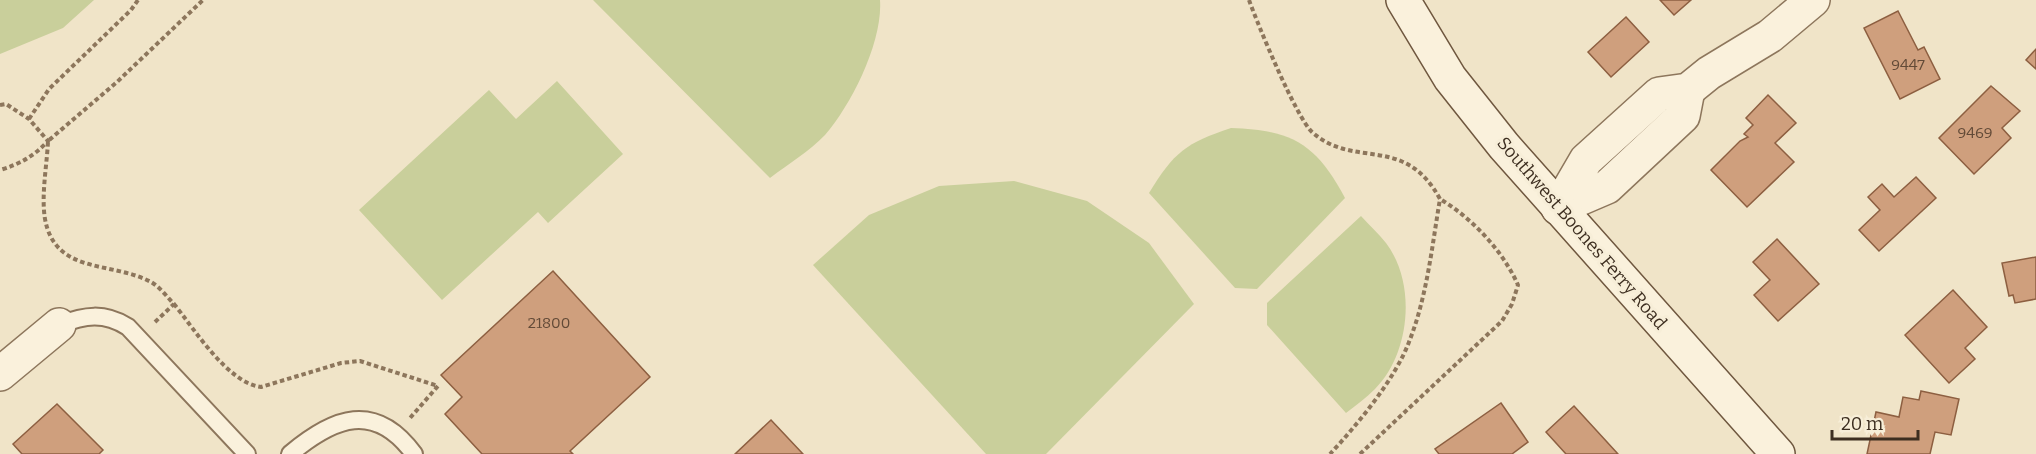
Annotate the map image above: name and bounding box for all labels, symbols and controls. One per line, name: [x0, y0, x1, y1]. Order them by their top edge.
house number: 9447: [1891, 56, 1925, 74]
house number: 9469: [1957, 124, 1993, 142]
street label: Southwest Boones Ferry Road: [1492, 132, 1672, 334]
house number: 21800: [528, 314, 570, 332]
scale bar: [1832, 403, 1918, 441]
text: 20 m: [1841, 413, 1883, 435]

